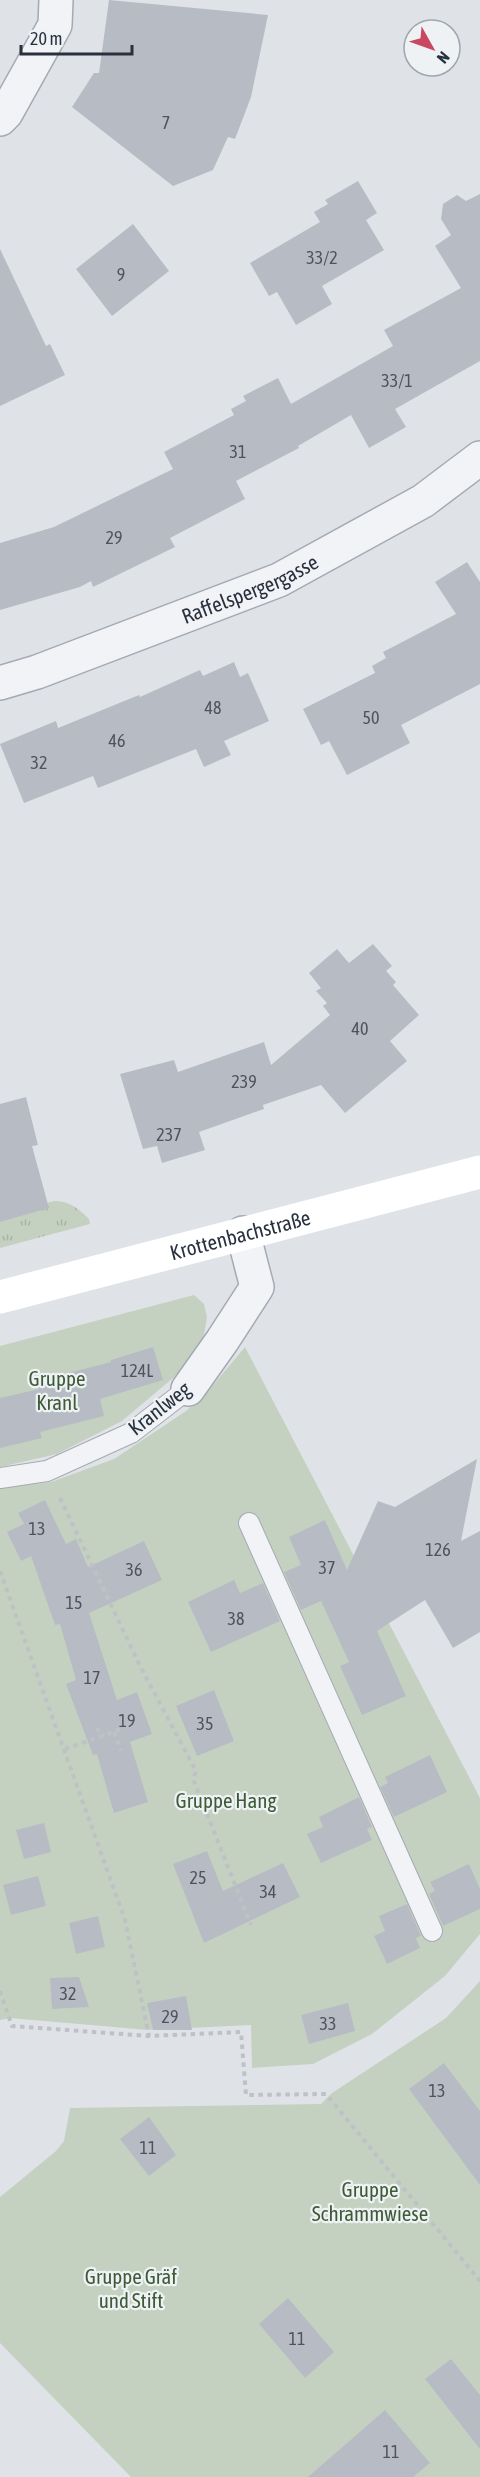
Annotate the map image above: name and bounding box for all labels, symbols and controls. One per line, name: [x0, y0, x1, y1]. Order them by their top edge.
scale bar: [21, 18, 132, 56]
north arrow: [402, 18, 462, 78]
text: 20 m: [30, 28, 62, 49]
text: N: [434, 48, 453, 67]
house number: 7: [162, 112, 170, 133]
house number: 33/2: [306, 247, 338, 268]
house number: 9: [117, 264, 125, 285]
house number: 33/1: [381, 370, 413, 391]
house number: 31: [230, 441, 246, 462]
house number: 29: [106, 527, 122, 548]
street label: Raffelspergergasse: [178, 549, 322, 628]
house number: 48: [205, 697, 221, 718]
house number: 50: [363, 707, 379, 728]
house number: 46: [109, 730, 125, 751]
house number: 32: [31, 752, 47, 773]
house number: 40: [352, 1018, 368, 1039]
house number: 239: [231, 1071, 257, 1092]
house number: 237: [156, 1124, 182, 1145]
street label: Krottenbachstraße: [167, 1205, 313, 1264]
house number: 124L: [121, 1360, 153, 1381]
park label: Gruppe Kranl: [29, 1366, 85, 1414]
street label: Kranlweg: [123, 1376, 195, 1440]
house number: 13: [29, 1518, 45, 1539]
house number: 126: [425, 1539, 451, 1560]
house number: 37: [319, 1557, 335, 1578]
house number: 36: [126, 1559, 142, 1580]
house number: 15: [66, 1592, 82, 1613]
house number: 38: [228, 1608, 244, 1629]
house number: 17: [84, 1667, 100, 1688]
house number: 19: [119, 1710, 135, 1731]
house number: 35: [197, 1713, 213, 1734]
park label: Gruppe Hang: [176, 1788, 276, 1812]
house number: 25: [190, 1867, 206, 1888]
house number: 34: [260, 1881, 276, 1902]
house number: 32: [60, 1983, 76, 2004]
house number: 29: [162, 2006, 178, 2027]
house number: 33: [320, 2013, 336, 2034]
house number: 13: [429, 2080, 445, 2101]
house number: 11: [140, 2137, 156, 2158]
park label: Gruppe Schrammwiese: [312, 2177, 428, 2225]
park label: Gruppe Gräf und Stift: [85, 2264, 177, 2312]
house number: 11: [289, 2328, 305, 2349]
house number: 11: [383, 2441, 399, 2462]

